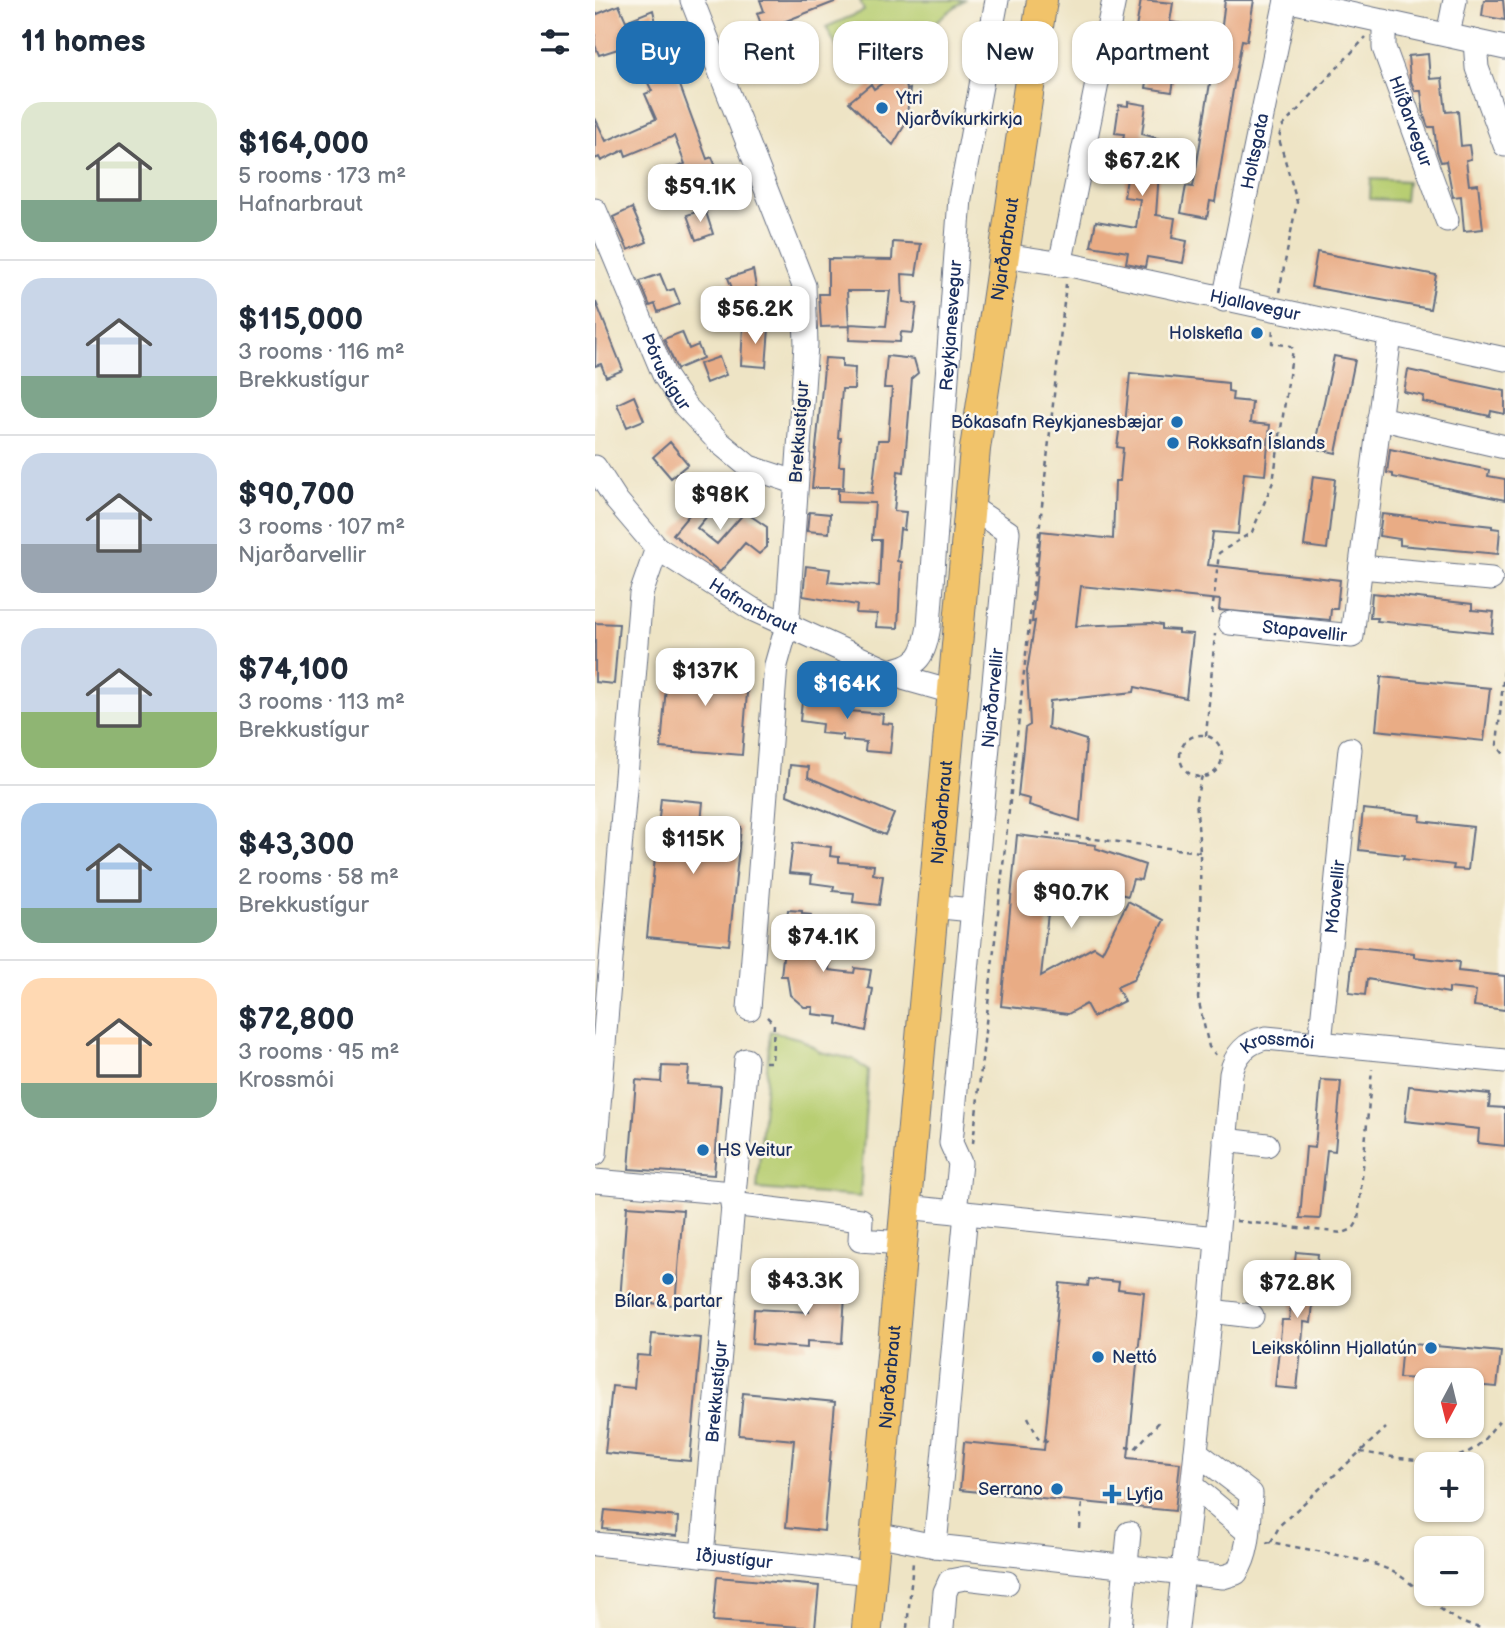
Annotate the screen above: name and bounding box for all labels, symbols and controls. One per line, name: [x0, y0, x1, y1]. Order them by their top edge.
chip: Buy: [616, 21, 705, 84]
chip: Rent: [719, 21, 819, 84]
chip: Filters: [833, 21, 948, 84]
chip: New: [962, 21, 1058, 84]
chip: Apartment: [1072, 21, 1233, 84]
icon: filters: [536, 23, 574, 61]
text: 11 homes: [21, 24, 145, 60]
street label: Hlíðarvegur: [1384, 73, 1437, 170]
place label: Ytri Njarðvíkurkirkja: [895, 88, 1023, 130]
marker: Ytri Njarðvíkurkirkja: [874, 100, 890, 116]
street label: Holtsgata: [1237, 111, 1273, 191]
text: $164,000: [238, 126, 369, 162]
icon: home: [77, 130, 161, 214]
pin: $67.2K: [1085, 138, 1199, 198]
text: $67.2K: [1104, 147, 1180, 175]
text: 5 rooms · 173 m²: [238, 162, 406, 190]
pin: $59.1K: [643, 164, 757, 224]
text: $59.1K: [664, 173, 736, 201]
text: Hafnarbraut: [238, 190, 363, 218]
street label: Njarðarbraut: [987, 196, 1023, 302]
street label: Reykjanesvegur: [936, 259, 967, 392]
street label: Hjallavegur: [1208, 285, 1302, 326]
pin: $56.2K: [698, 286, 812, 346]
text: $56.2K: [717, 295, 793, 323]
text: $115,000: [238, 302, 363, 338]
icon: home: [77, 306, 161, 390]
place label: Holskefla: [1169, 323, 1243, 344]
marker: Holskefla: [1249, 325, 1265, 341]
street label: Þórustígur: [637, 331, 695, 415]
text: 3 rooms · 116 m²: [238, 338, 405, 366]
text: Brekkustígur: [238, 366, 369, 394]
street label: Brekkustígur: [785, 380, 814, 484]
place label: Bókasafn Reykjanesbæjar: [951, 412, 1163, 433]
marker: Bókasafn Reykjanesbæjar: [1169, 414, 1185, 430]
place label: Rokksafn Íslands: [1187, 431, 1325, 454]
marker: Rokksafn Íslands: [1165, 435, 1181, 451]
pin: $98K: [679, 472, 761, 532]
text: $90,700: [238, 477, 355, 513]
icon: home: [77, 481, 161, 565]
text: $98K: [691, 481, 749, 509]
text: 3 rooms · 107 m²: [238, 513, 405, 541]
text: Njarðarvellir: [238, 541, 366, 569]
street label: Hafnarbraut: [705, 574, 801, 639]
street label: Stapavellir: [1261, 617, 1348, 646]
street label: Njarðarvellir: [978, 647, 1008, 749]
pin: $137K: [656, 648, 754, 708]
text: $74,100: [238, 652, 349, 688]
icon: home: [77, 656, 161, 740]
text: $137K: [672, 657, 738, 685]
pin: $164K: [798, 662, 896, 721]
text: $164K: [813, 670, 881, 698]
text: 3 rooms · 113 m²: [238, 688, 405, 716]
text: Brekkustígur: [238, 716, 369, 744]
street label: Njarðarbraut: [927, 759, 957, 865]
pin: $115K: [644, 816, 742, 876]
text: $115K: [661, 825, 725, 853]
text: $43,300: [238, 827, 355, 863]
icon: home: [77, 831, 161, 915]
street label: Móavellir: [1321, 858, 1350, 935]
text: 2 rooms · 58 m²: [238, 863, 399, 891]
pin: $90.7K: [1014, 870, 1128, 930]
text: $90.7K: [1033, 879, 1109, 907]
text: Brekkustígur: [238, 891, 369, 919]
pin: $74.1K: [766, 914, 880, 974]
text: $74.1K: [787, 923, 859, 951]
text: $72,800: [238, 1002, 354, 1038]
icon: home: [77, 1006, 161, 1090]
street label: Krossmói: [1236, 1028, 1315, 1059]
text: 3 rooms · 95 m²: [238, 1038, 399, 1066]
text: Krossmói: [238, 1066, 334, 1094]
place label: HS Veitur: [717, 1140, 792, 1161]
marker: HS Veitur: [695, 1142, 711, 1158]
pin: $43.3K: [748, 1258, 862, 1318]
pin: $72.8K: [1240, 1260, 1354, 1320]
text: $43.3K: [767, 1267, 843, 1295]
text: $72.8K: [1259, 1269, 1335, 1297]
marker: Bílar & partar: [660, 1271, 676, 1287]
place label: Bílar & partar: [614, 1291, 722, 1312]
street label: Njarðarbraut: [875, 1324, 906, 1430]
place label: Leikskólinn Hjallatún: [1251, 1338, 1417, 1359]
street label: Brekkustígur: [702, 1339, 732, 1444]
marker: Leikskólinn Hjallatún: [1423, 1340, 1439, 1356]
place label: Nettó: [1112, 1347, 1157, 1368]
marker: Nettó: [1090, 1349, 1106, 1365]
north arrow: [1414, 1368, 1484, 1438]
map controls: [1414, 1368, 1484, 1606]
button: +: [1414, 1452, 1484, 1522]
place label: Serrano: [978, 1479, 1043, 1500]
marker: Serrano: [1049, 1481, 1065, 1497]
place label: Lyfja: [1126, 1484, 1163, 1505]
marker: Lyfja: [1104, 1486, 1120, 1502]
button: −: [1414, 1536, 1484, 1606]
street label: Iðjustígur: [695, 1545, 774, 1574]

